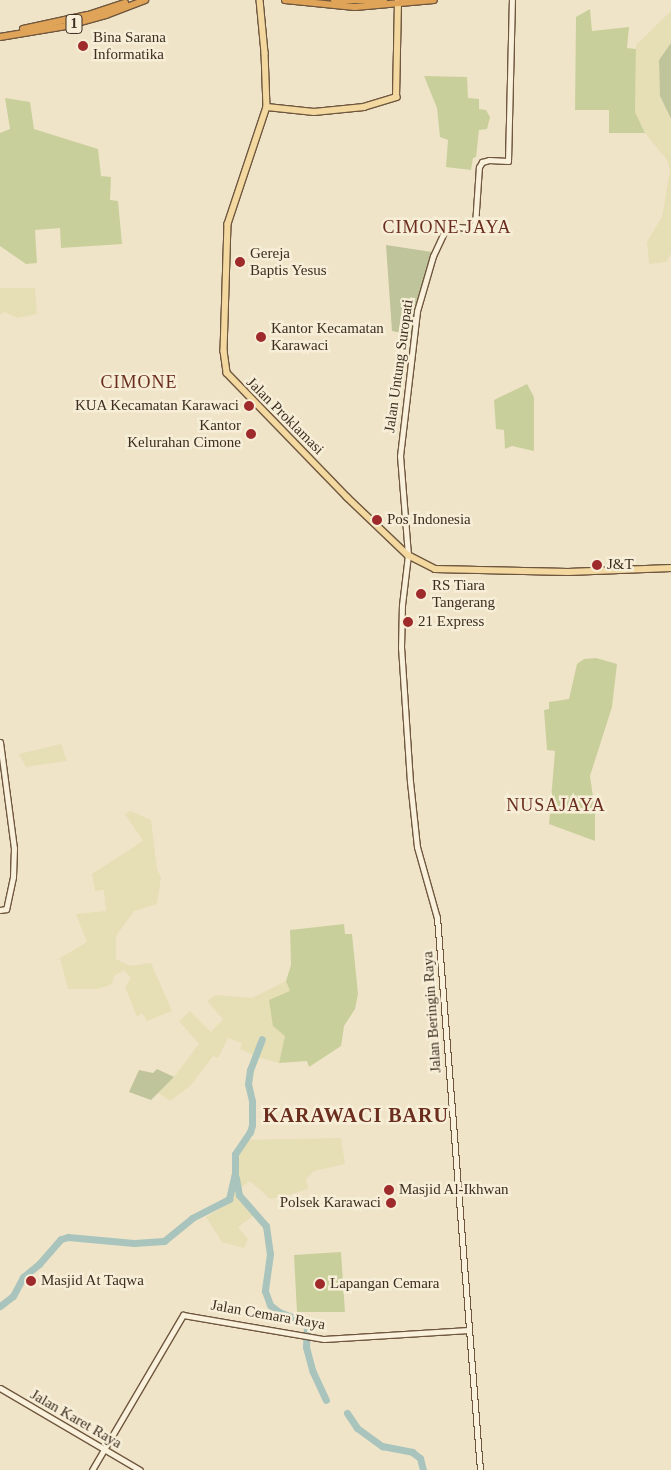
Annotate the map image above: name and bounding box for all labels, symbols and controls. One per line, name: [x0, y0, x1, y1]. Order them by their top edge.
road number: 1: [65, 12, 83, 36]
place label: Bina Sarana Informatika: [93, 28, 166, 63]
marker: Bina Sarana Informatika: [77, 40, 89, 52]
district label: CIMONE JAYA: [381, 216, 513, 238]
place label: Gereja Baptis Yesus: [250, 244, 327, 279]
marker: Gereja Baptis Yesus: [234, 256, 246, 268]
street label: Jalan Untung Suropati: [381, 298, 417, 434]
place label: Kantor Kecamatan Karawaci: [271, 319, 384, 354]
marker: Kantor Kecamatan Karawaci: [255, 331, 267, 343]
district label: CIMONE: [100, 371, 178, 393]
street label: Jalan Proklamasi: [243, 374, 327, 458]
place label: KUA Kecamatan Karawaci: [74, 397, 239, 415]
marker: KUA Kecamatan Karawaci: [243, 400, 255, 412]
place label: Kantor Kelurahan Cimone: [127, 416, 241, 451]
marker: Kantor Kelurahan Cimone: [245, 428, 257, 440]
place label: Pos Indonesia: [387, 511, 471, 529]
marker: Pos Indonesia: [371, 514, 383, 526]
place label: J&T: [607, 556, 634, 574]
marker: J&T: [591, 559, 603, 571]
place label: RS Tiara Tangerang: [432, 576, 495, 611]
marker: RS Tiara Tangerang: [414, 587, 428, 601]
place label: 21 Express: [418, 613, 484, 631]
marker: 21 Express: [402, 616, 414, 628]
district label: NUSAJAYA: [505, 794, 607, 816]
street label: Jalan Beringin Raya: [419, 951, 445, 1073]
district label: KARAWACI BARU: [261, 1103, 451, 1127]
place label: Masjid Al-Ikhwan: [399, 1181, 509, 1199]
marker: Masjid Al-Ikhwan: [383, 1184, 395, 1196]
place label: Polsek Karawaci: [280, 1194, 381, 1212]
marker: Polsek Karawaci: [385, 1197, 397, 1209]
place label: Masjid At Taqwa: [41, 1272, 145, 1290]
marker: Masjid At Taqwa: [25, 1275, 37, 1287]
place label: Lapangan Cemara: [330, 1275, 440, 1293]
marker: Lapangan Cemara: [314, 1278, 326, 1290]
street label: Jalan Cemara Raya: [209, 1296, 327, 1334]
street label: Jalan Karet Raya: [27, 1386, 125, 1452]

